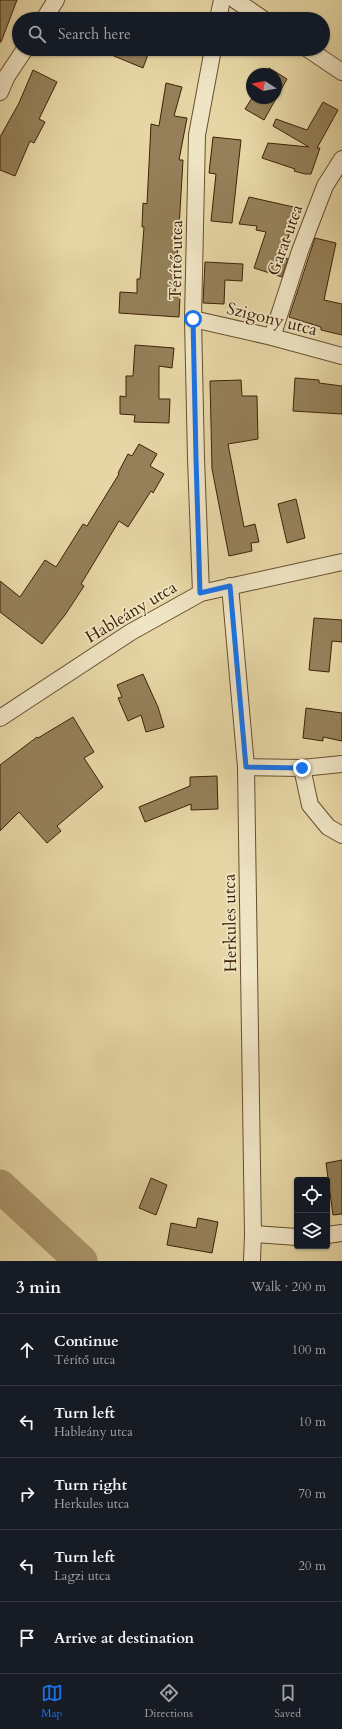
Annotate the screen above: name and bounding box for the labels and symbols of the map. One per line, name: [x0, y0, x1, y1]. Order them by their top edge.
north arrow: [246, 68, 282, 104]
street label: Garat utca: [262, 201, 309, 279]
street label: Térítő utca: [164, 219, 188, 300]
street label: Szigony utca: [224, 297, 320, 342]
route start: [184, 310, 202, 328]
street label: Hableány utca: [81, 575, 182, 648]
route end: [293, 759, 311, 777]
street label: Herkules utca: [218, 873, 242, 973]

